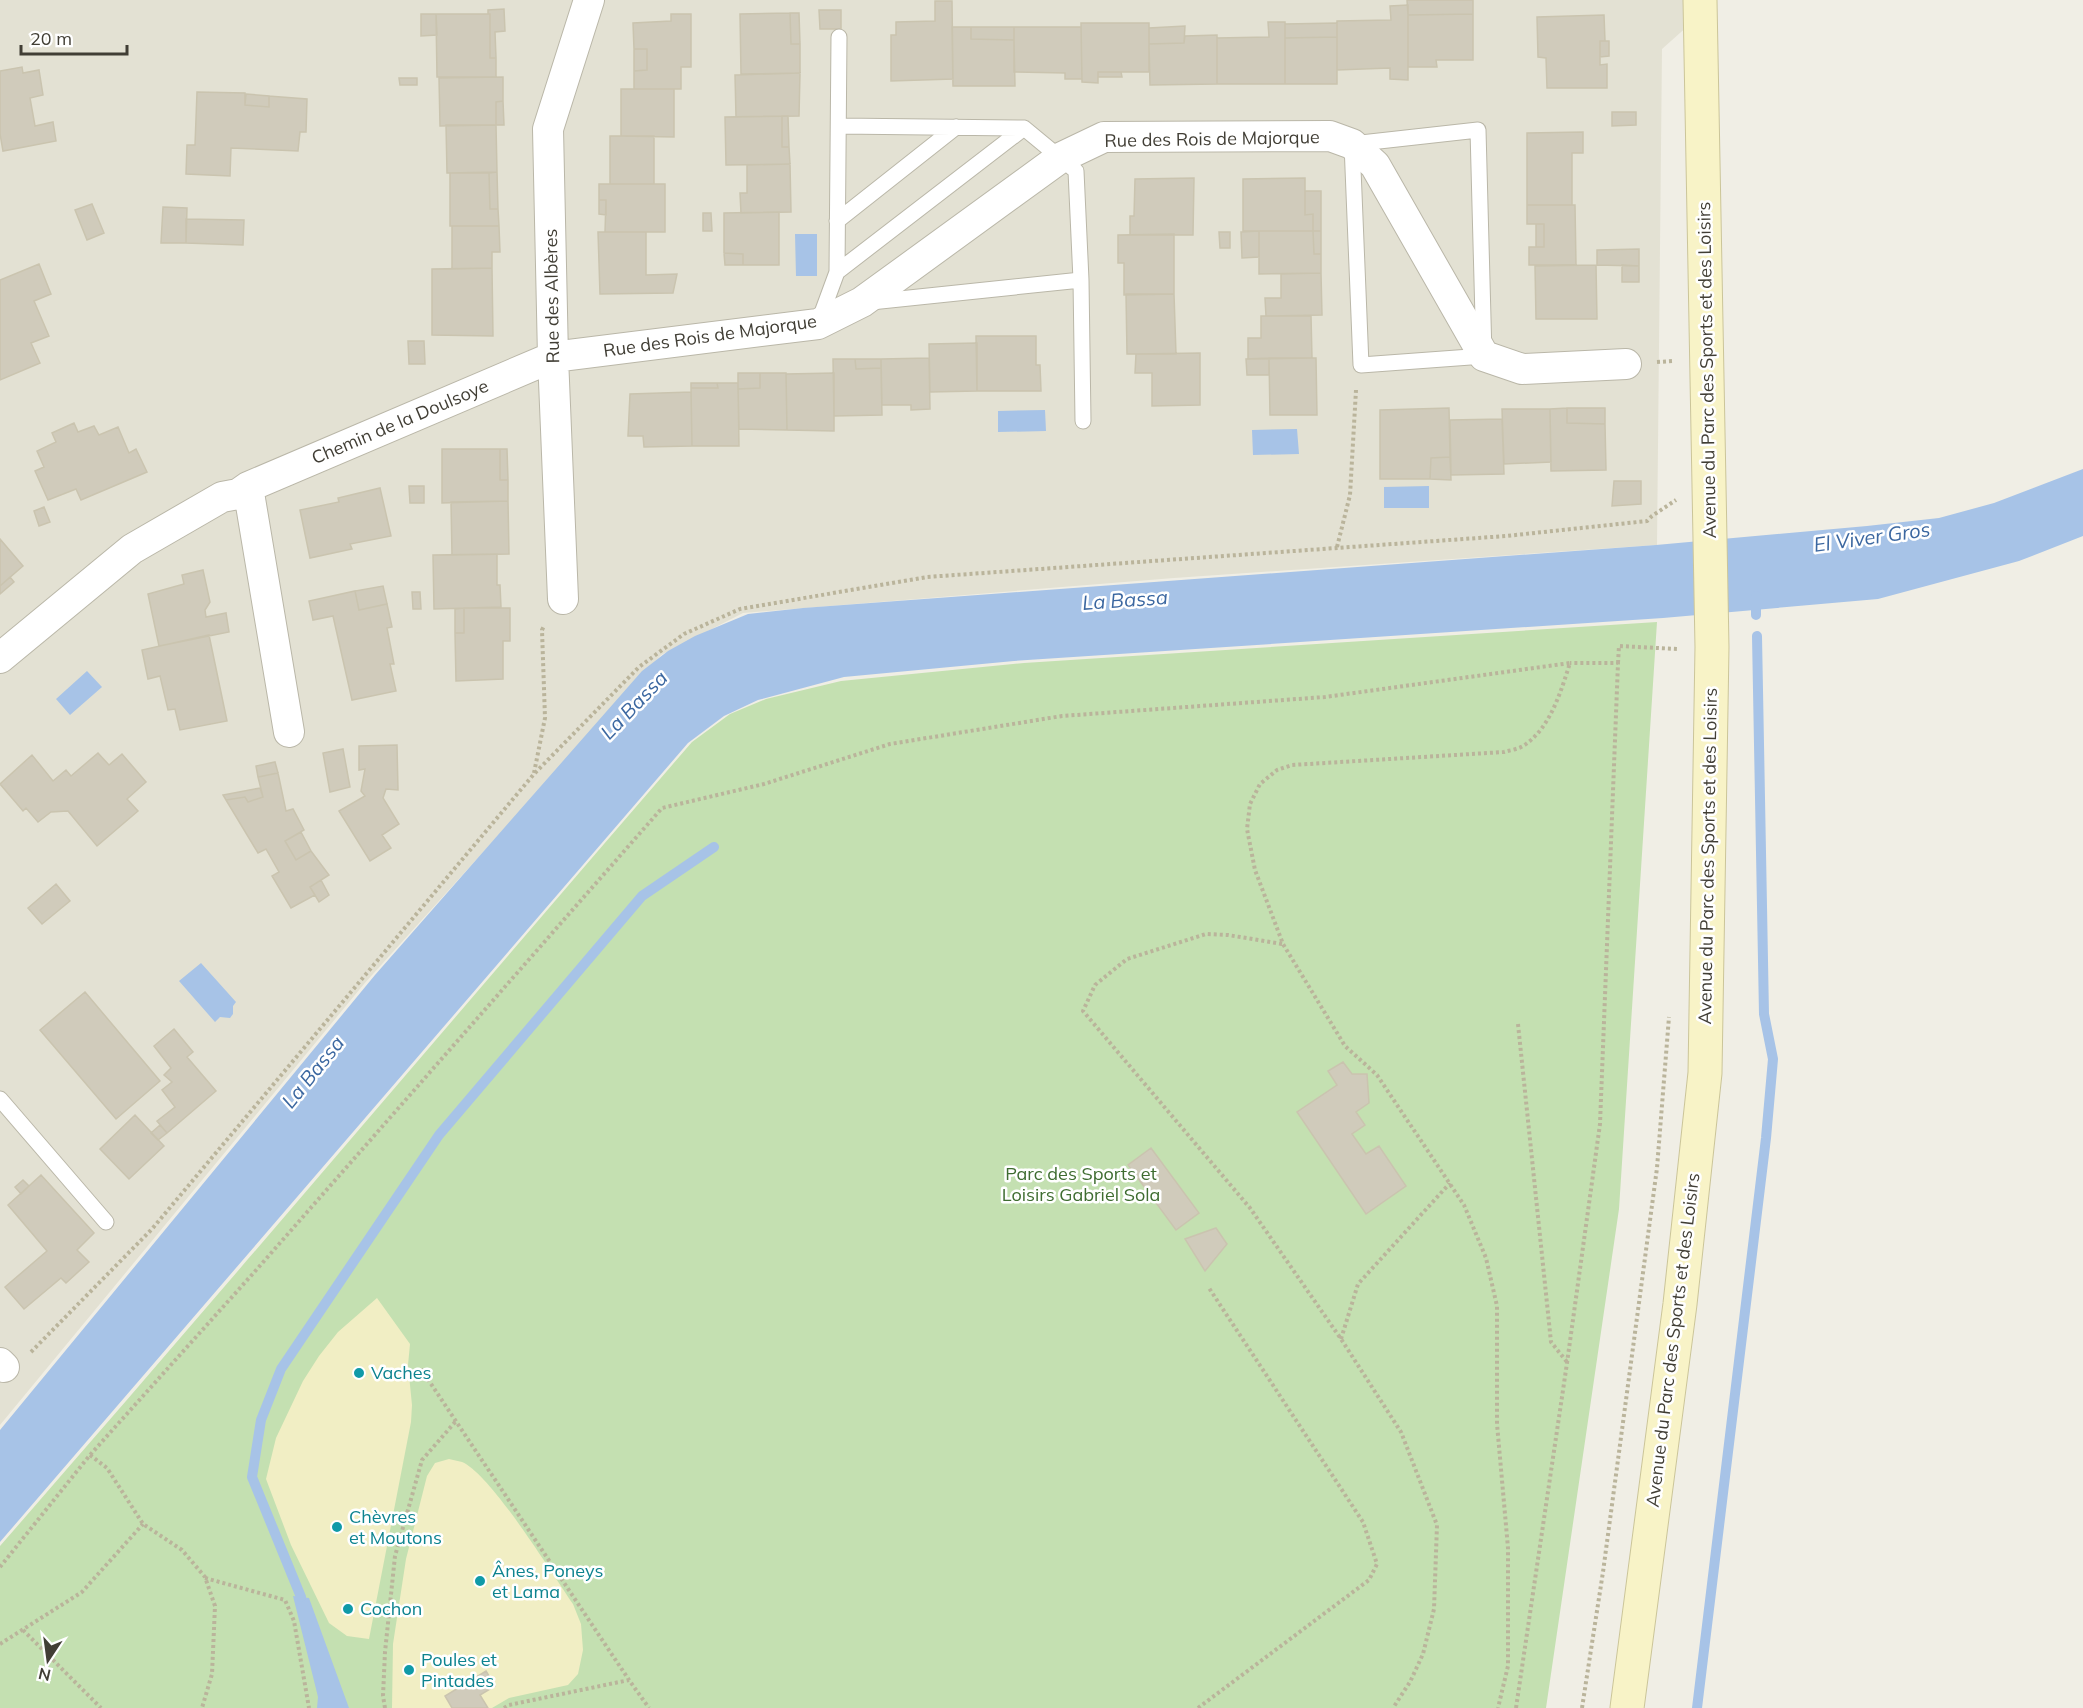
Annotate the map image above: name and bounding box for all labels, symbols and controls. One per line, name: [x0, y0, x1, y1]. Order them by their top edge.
scale bar: [21, 18, 128, 56]
text: 20 m: [30, 27, 72, 50]
street label: Rue des Rois de Majorque: [1104, 125, 1320, 152]
street label: Avenue du Parc des Sports et des Loisirs: [1692, 201, 1721, 539]
street label: Rue des Albères: [539, 228, 564, 364]
street label: Rue des Rois de Majorque: [602, 309, 818, 362]
street label: Chemin de la Doulsoye: [308, 374, 492, 469]
water label: El Viver Gros: [1812, 516, 1932, 557]
water label: La Bassa: [1081, 584, 1169, 615]
water label: La Bassa: [595, 665, 672, 744]
street label: Avenue du Parc des Sports et des Loisirs: [1693, 687, 1722, 1025]
water label: La Bassa: [276, 1031, 349, 1113]
park label: Parc des Sports et Loisirs Gabriel Sola: [1002, 1162, 1160, 1206]
street label: Avenue du Parc des Sports et des Loisirs: [1641, 1171, 1704, 1508]
place label: Vaches: [371, 1361, 432, 1384]
marker: Vaches: [352, 1366, 366, 1380]
place label: Chèvres et Moutons: [349, 1505, 442, 1549]
marker: Chèvres et Moutons: [330, 1520, 344, 1534]
place label: Ânes, Poneys et Lama: [492, 1559, 603, 1603]
marker: Ânes, Poneys et Lama: [473, 1574, 487, 1588]
place label: Cochon: [360, 1597, 422, 1620]
marker: Cochon: [341, 1602, 355, 1616]
north arrow: [18, 1630, 78, 1690]
place label: Poules et Pintades: [421, 1648, 497, 1692]
marker: Poules et Pintades: [402, 1663, 416, 1677]
text: N: [36, 1664, 53, 1686]

